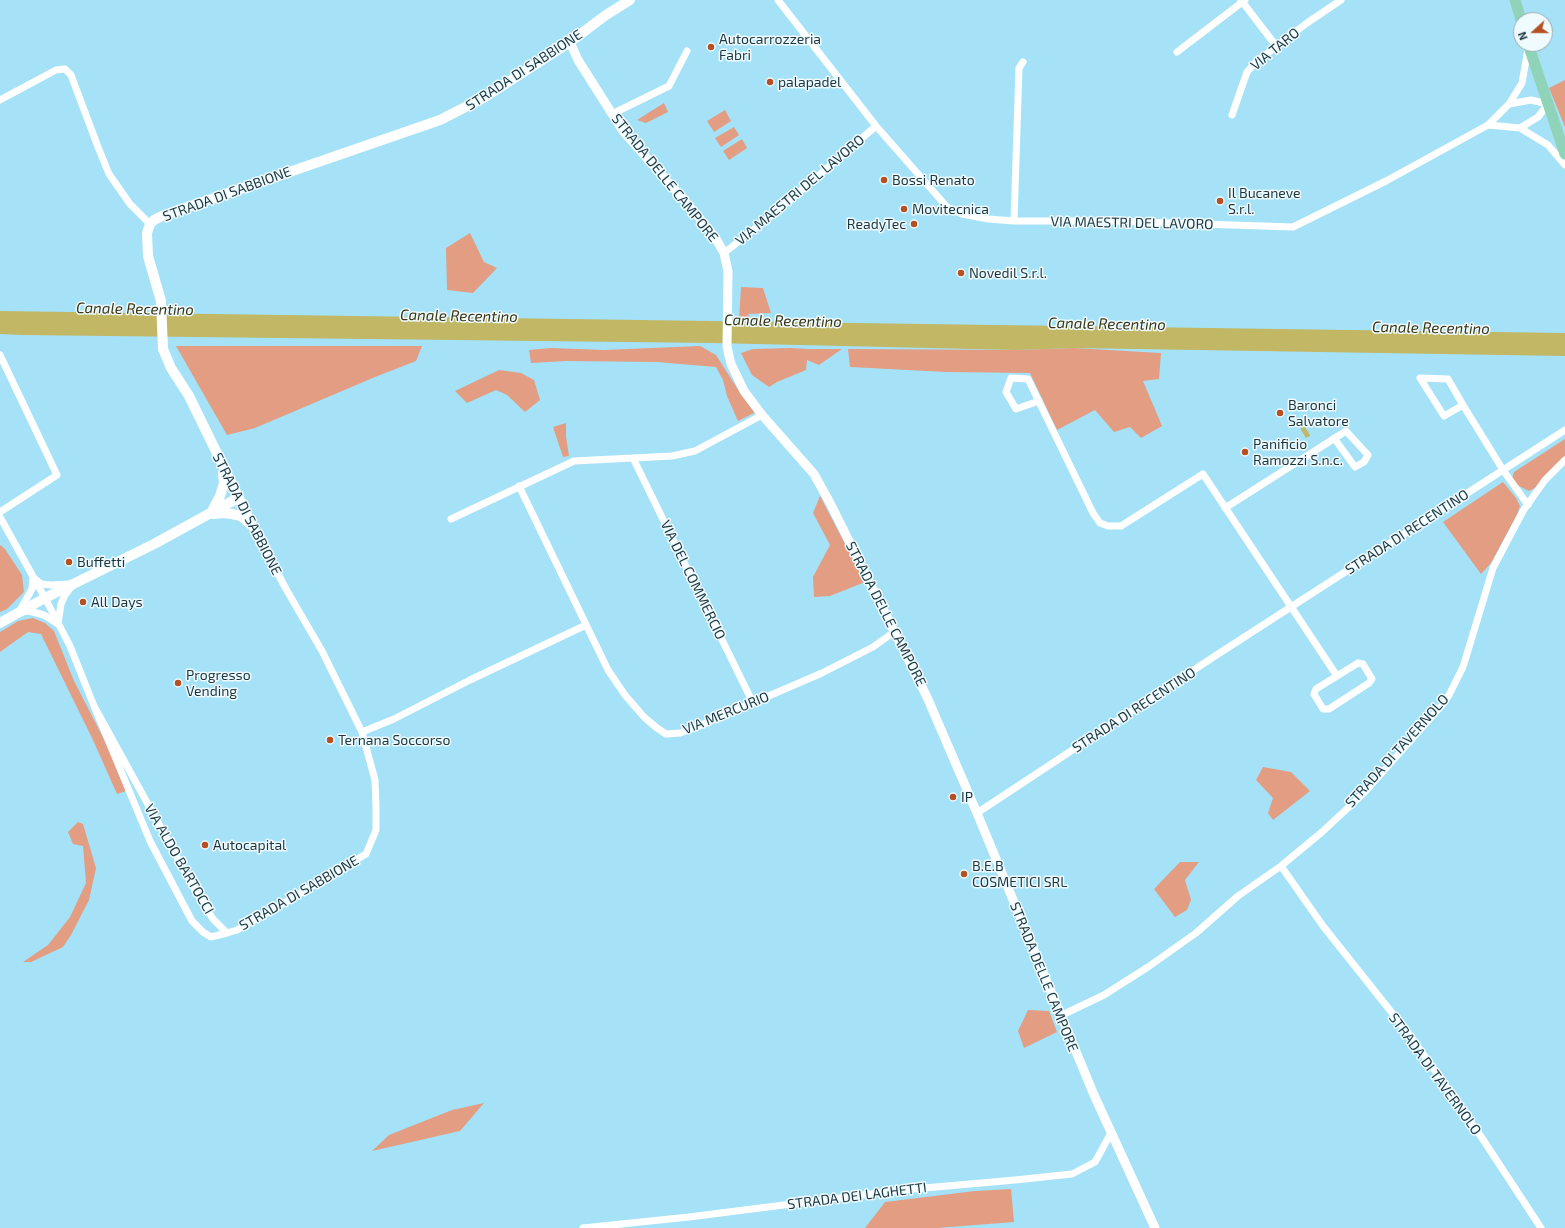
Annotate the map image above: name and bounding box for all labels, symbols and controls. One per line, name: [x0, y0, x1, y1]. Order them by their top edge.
north arrow: [1513, 12, 1553, 52]
street label: VIA TARO: [1247, 24, 1303, 74]
street label: STRADA DI SABBIONE: [463, 26, 585, 114]
text: N: [1515, 30, 1530, 42]
place label: Autocarrozzeria Fabri: [719, 31, 821, 64]
marker: Autocarrozzeria Fabri: [706, 42, 716, 52]
place label: palapadel: [778, 74, 841, 90]
marker: palapadel: [765, 77, 775, 87]
street label: STRADA DELLE CAMPORE: [608, 111, 722, 245]
street label: VIA MAESTRI DEL LAVORO: [732, 131, 868, 249]
street label: STRADA DI SABBIONE: [161, 163, 293, 225]
place label: Bossi Renato: [892, 172, 975, 188]
marker: Bossi Renato: [879, 175, 889, 185]
place label: Il Bucaneve S.r.l.: [1228, 185, 1301, 218]
marker: Il Bucaneve S.r.l.: [1215, 196, 1225, 206]
place label: Movitecnica: [912, 201, 989, 217]
marker: Movitecnica: [899, 204, 909, 214]
street label: VIA MAESTRI DEL LAVORO: [1050, 213, 1214, 233]
place label: ReadyTec: [847, 216, 906, 232]
marker: ReadyTec: [909, 219, 919, 229]
place label: Novedil S.r.l.: [969, 265, 1047, 281]
marker: Novedil S.r.l.: [956, 268, 966, 278]
water label: Canale Recentino: [76, 299, 194, 319]
water label: Canale Recentino: [400, 306, 518, 326]
water label: Canale Recentino: [724, 311, 842, 331]
water label: Canale Recentino: [1048, 314, 1166, 334]
water label: Canale Recentino: [1372, 318, 1490, 338]
place label: Baronci Salvatore: [1288, 397, 1349, 430]
marker: Baronci Salvatore: [1275, 408, 1285, 418]
place label: Panificio Ramozzi S.n.c.: [1253, 436, 1343, 468]
marker: Panificio Ramozzi S.n.c.: [1240, 447, 1250, 457]
street label: STRADA DI SABBIONE: [209, 450, 285, 578]
street label: STRADA DI RECENTINO: [1342, 486, 1472, 578]
street label: VIA DEL COMMERCIO: [657, 518, 729, 642]
street label: STRADA DELLE CAMPORE: [842, 539, 930, 689]
place label: Buffetti: [77, 554, 125, 570]
marker: Buffetti: [64, 557, 74, 567]
place label: All Days: [91, 594, 143, 610]
marker: All Days: [78, 597, 88, 607]
street label: STRADA DI RECENTINO: [1069, 664, 1199, 756]
place label: Progresso Vending: [186, 667, 251, 700]
marker: Progresso Vending: [173, 678, 183, 688]
street label: VIA MERCURIO: [680, 688, 772, 738]
street label: STRADA DI TAVERNOLO: [1342, 691, 1452, 811]
place label: Ternana Soccorso: [338, 732, 450, 748]
marker: Ternana Soccorso: [325, 735, 335, 745]
place label: IP: [961, 789, 973, 805]
marker: IP: [948, 792, 958, 802]
street label: VIA ALDO BARTOCCI: [141, 801, 217, 917]
place label: Autocapital: [213, 837, 286, 853]
marker: Autocapital: [200, 840, 210, 850]
street label: STRADA DI SABBIONE: [236, 852, 362, 934]
place label: B.E.B COSMETICI SRL: [972, 858, 1067, 890]
marker: B.E.B COSMETICI SRL: [959, 869, 969, 879]
street label: STRADA DELLE CAMPORE: [1006, 900, 1082, 1054]
street label: STRADA DI TAVERNOLO: [1385, 1010, 1485, 1138]
street label: STRADA DEI LAGHETTI: [786, 1179, 928, 1213]

